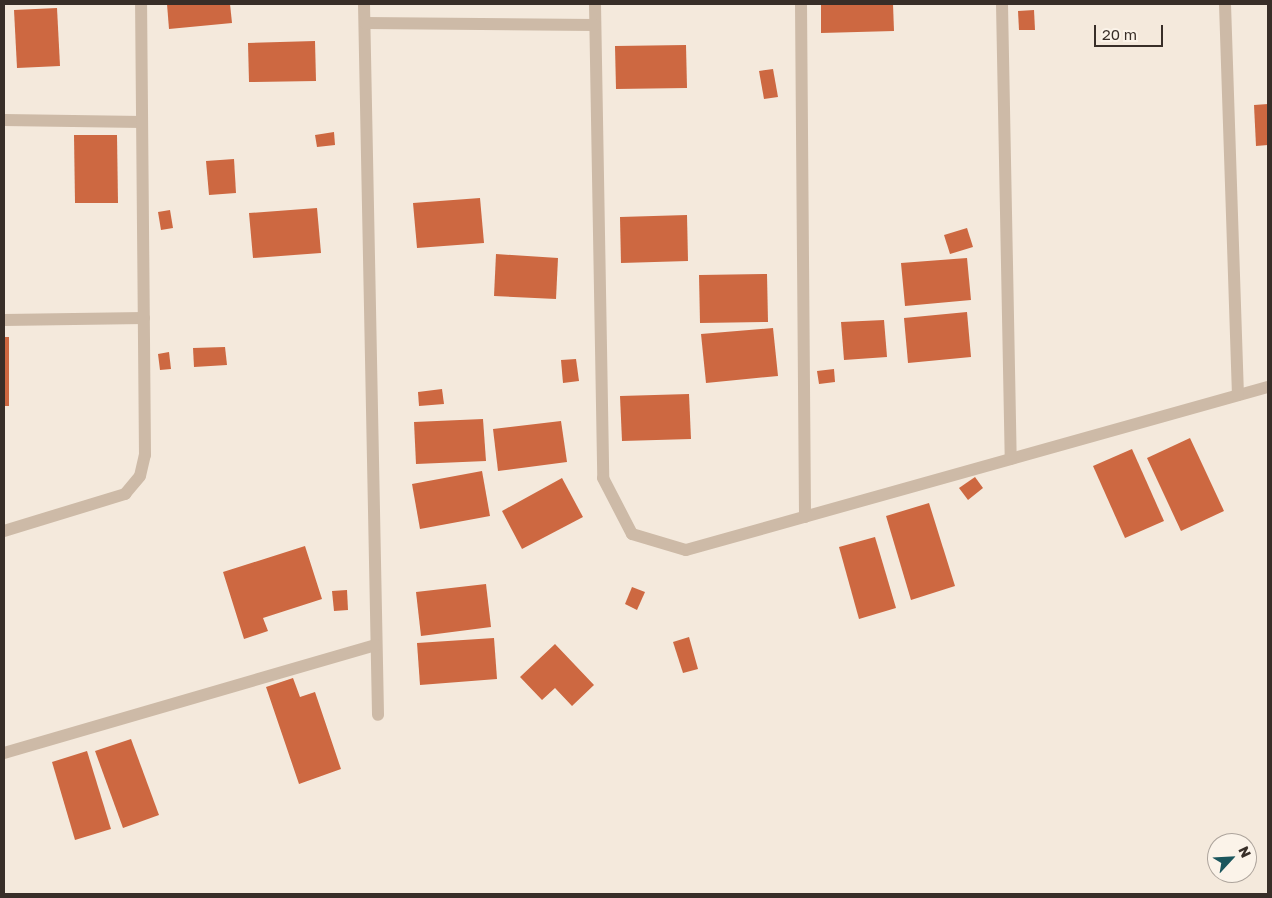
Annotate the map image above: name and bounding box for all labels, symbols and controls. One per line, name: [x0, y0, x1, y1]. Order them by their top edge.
scale bar: [1097, 15, 1166, 47]
text: 20 m: [1102, 25, 1137, 43]
north arrow: [1207, 833, 1257, 883]
text: N: [1235, 843, 1255, 860]

